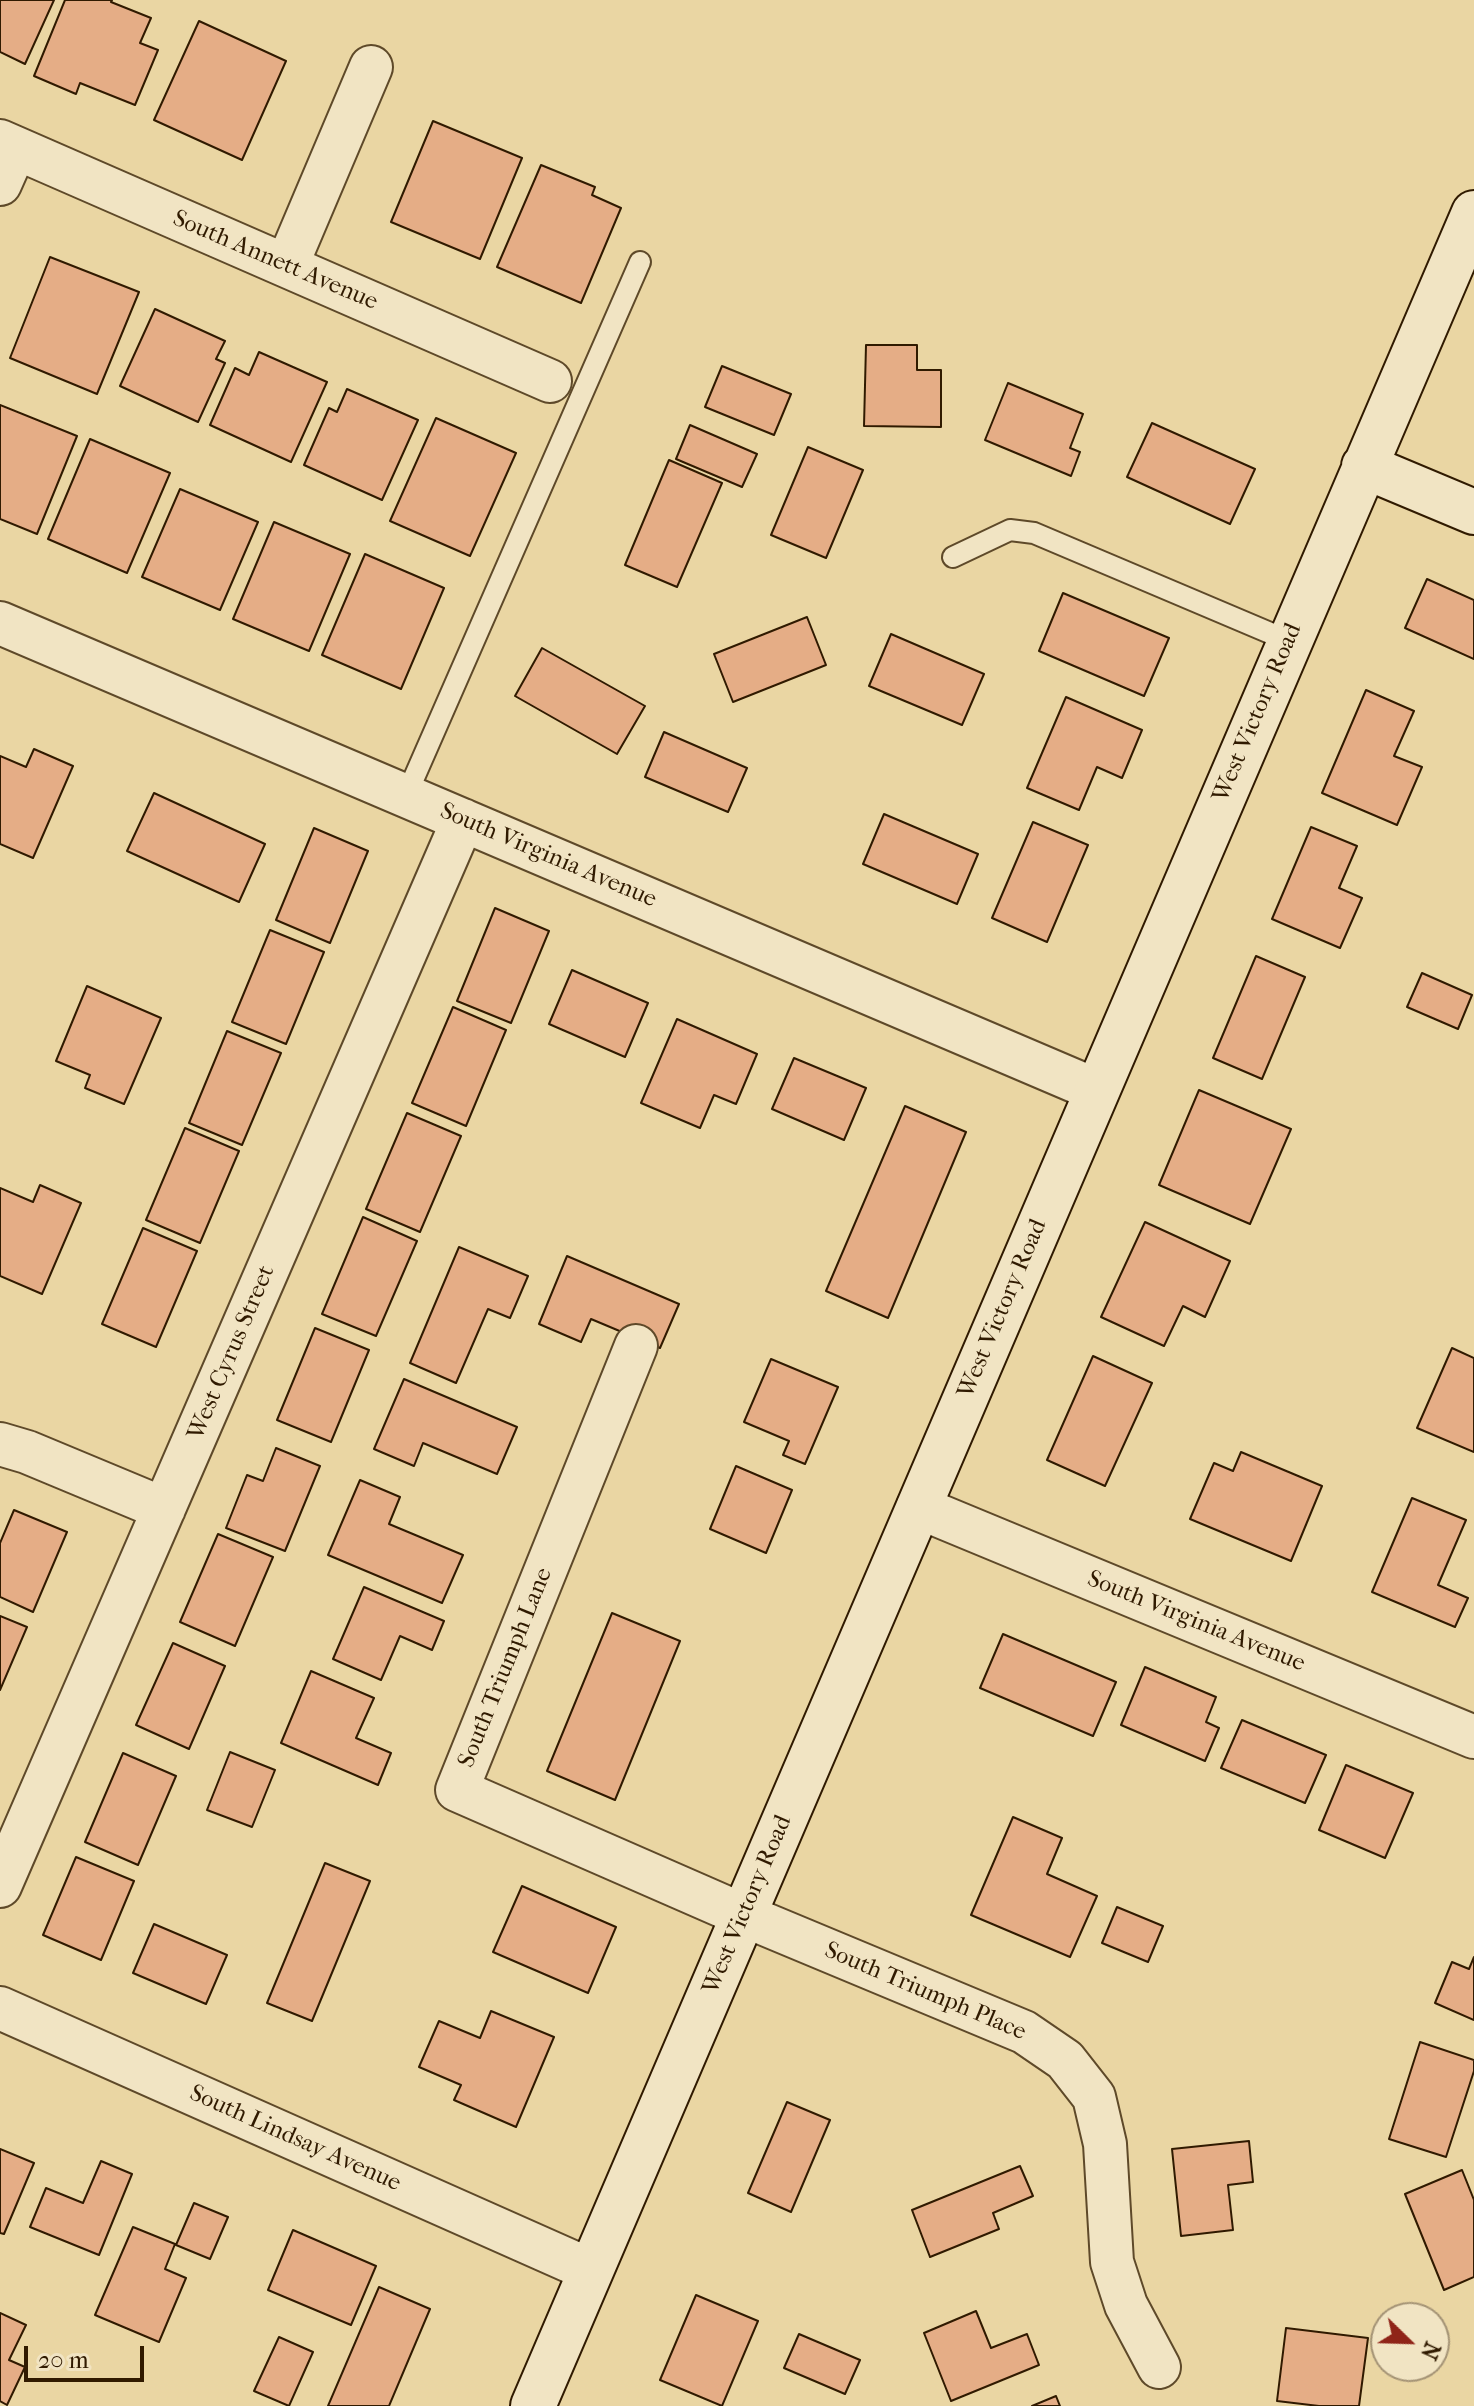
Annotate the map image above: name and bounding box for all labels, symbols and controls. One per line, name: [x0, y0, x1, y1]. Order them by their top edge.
street label: South Annett Avenue: [168, 205, 382, 317]
street label: West Victory Road: [1207, 619, 1309, 807]
street label: South Virginia Avenue: [435, 797, 661, 915]
street label: West Victory Road: [952, 1215, 1054, 1403]
street label: West Cyrus Street: [182, 1262, 282, 1444]
street label: South Triumph Lane: [453, 1564, 559, 1772]
street label: South Virginia Avenue: [1083, 1565, 1309, 1679]
street label: West Victory Road: [697, 1811, 799, 1999]
street label: South Triumph Place: [820, 1936, 1030, 2048]
street label: South Lindsay Avenue: [185, 2079, 405, 2199]
north arrow: [1370, 2302, 1450, 2382]
scale bar: [28, 2330, 148, 2380]
text: N: [1415, 2338, 1445, 2363]
text: 20 m: [38, 2346, 89, 2374]

